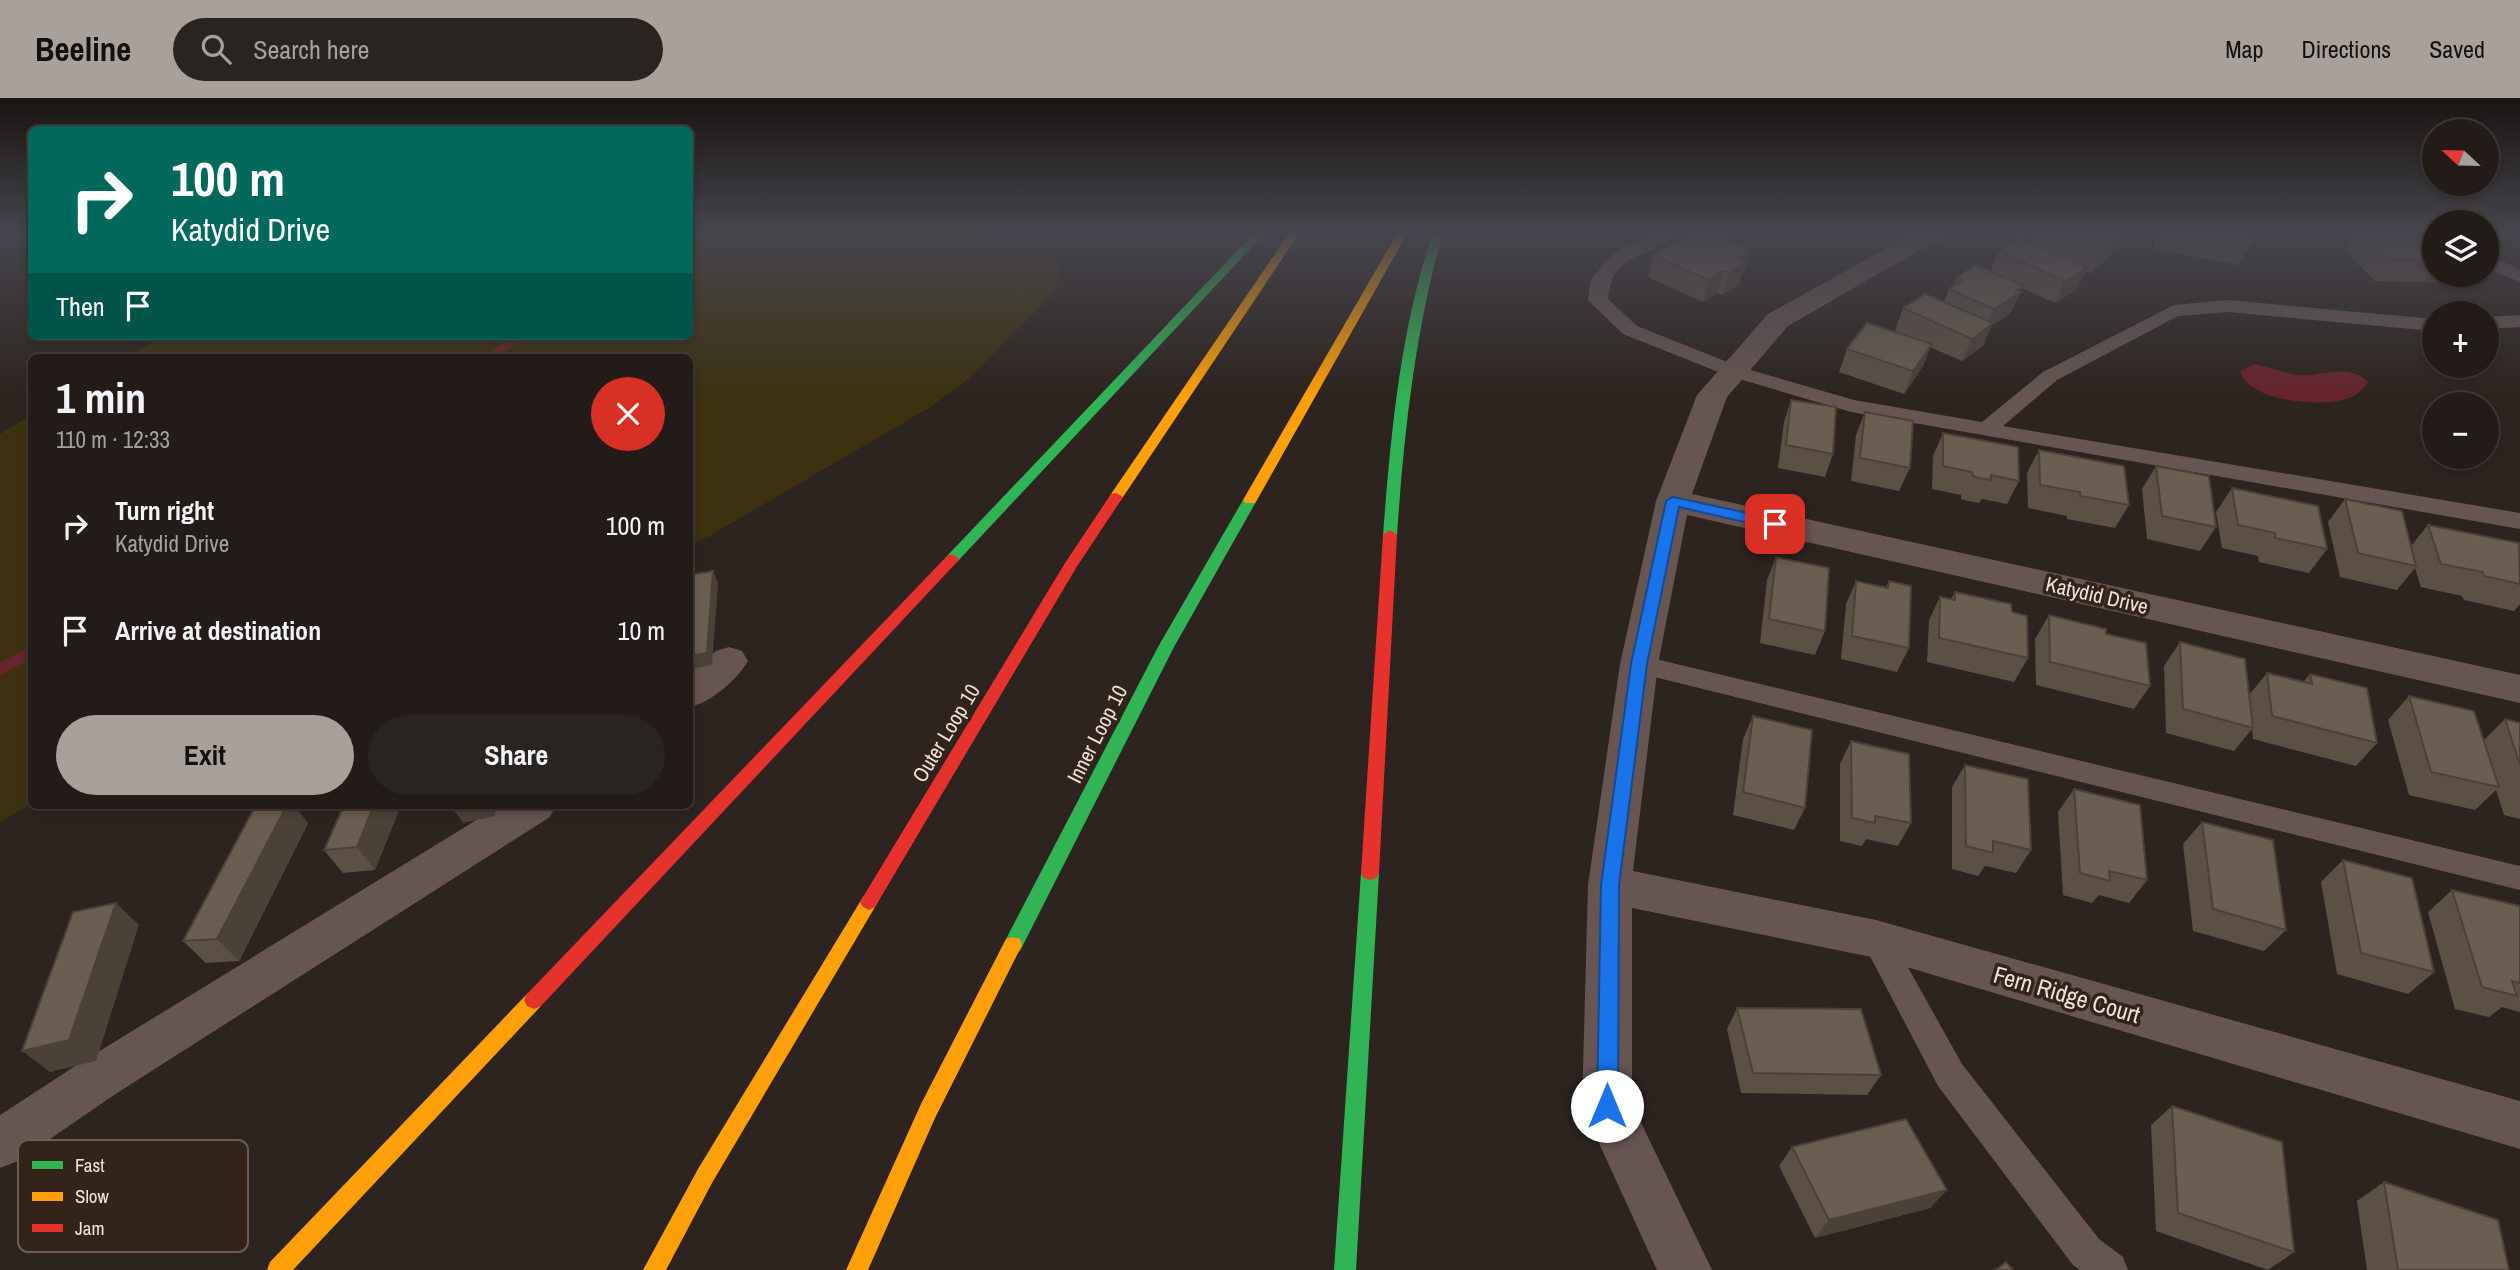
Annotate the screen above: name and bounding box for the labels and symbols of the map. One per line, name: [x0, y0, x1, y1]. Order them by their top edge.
north arrow: [2422, 119, 2499, 196]
pin: [1745, 494, 1805, 554]
street label: Katydid Drive: [2043, 569, 2151, 621]
street label: Outer Loop 10: [905, 678, 987, 788]
street label: Inner Loop 10: [1060, 680, 1134, 788]
street label: Fern Ridge Court: [1990, 958, 2145, 1030]
position arrow: [1570, 1069, 1644, 1143]
legend: [18, 1140, 248, 1252]
text: Fast: [75, 1152, 105, 1178]
text: Slow: [75, 1183, 110, 1209]
text: Jam: [75, 1215, 104, 1241]

